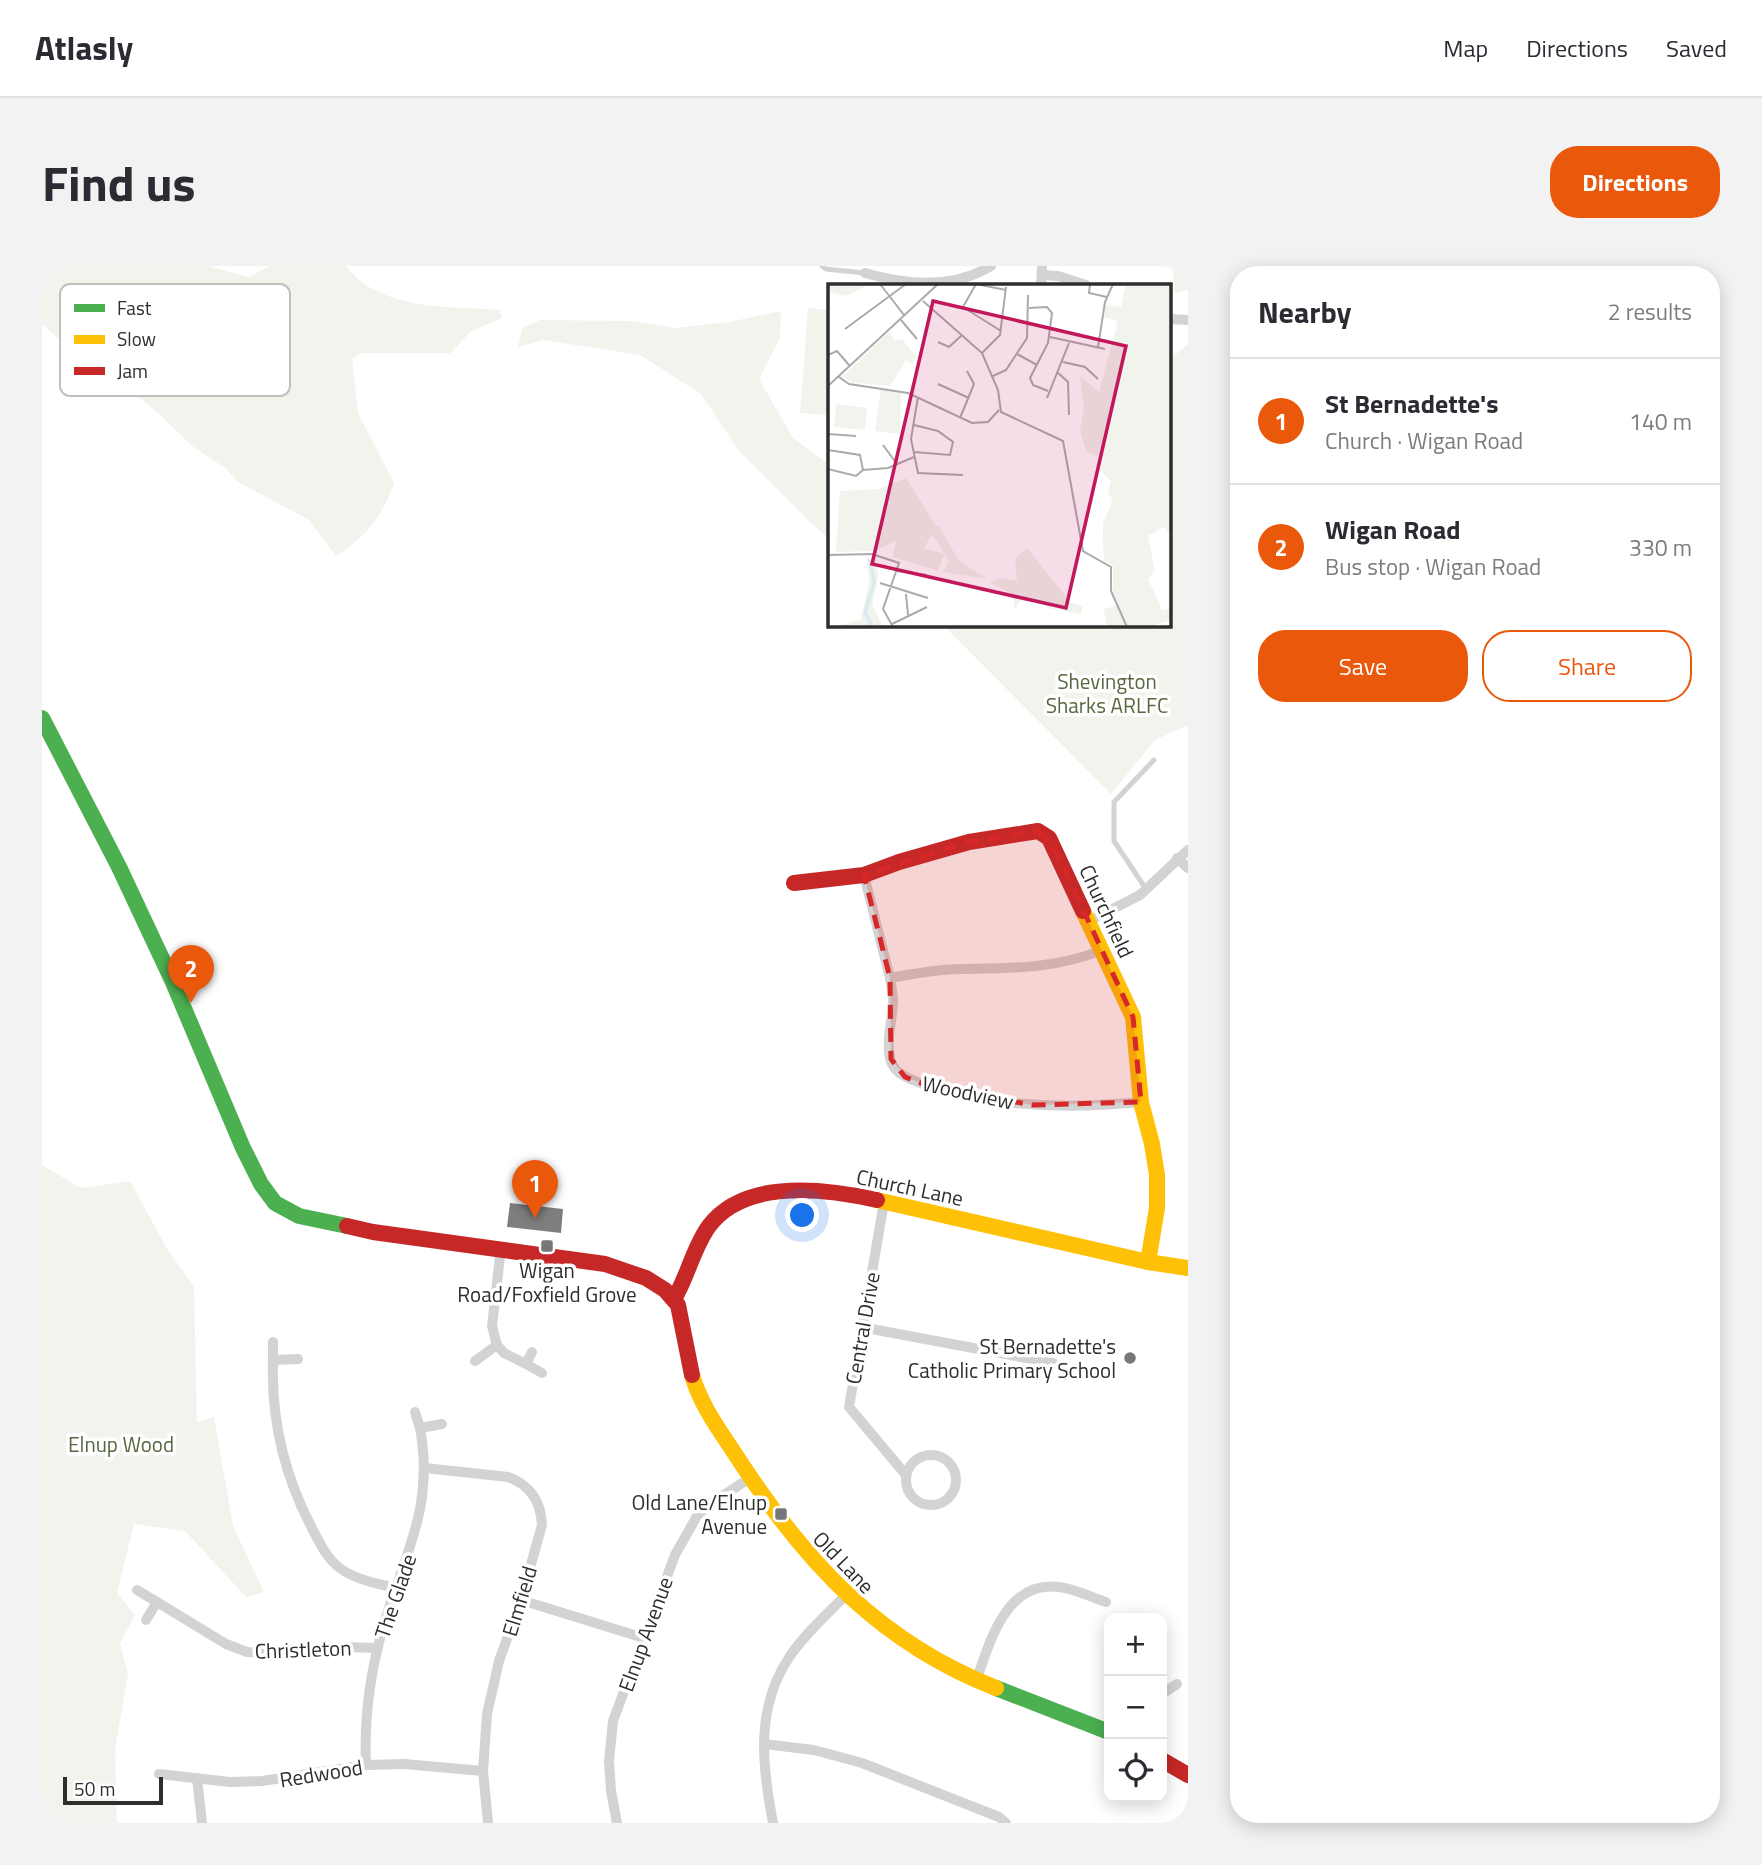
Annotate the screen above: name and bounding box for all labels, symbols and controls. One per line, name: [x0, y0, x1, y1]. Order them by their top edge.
text: Atlasly: [35, 23, 133, 73]
text: Map: [1443, 30, 1488, 66]
text: Directions: [1526, 30, 1628, 66]
text: Saved: [1666, 30, 1727, 66]
text: Find us: [42, 145, 196, 220]
button: Directions: [1550, 146, 1720, 218]
legend: [60, 284, 290, 396]
inset map: [828, 284, 1170, 626]
text: Nearby: [1258, 289, 1351, 335]
text: Fast: [117, 293, 152, 322]
text: 2 results: [1608, 294, 1692, 329]
text: Slow: [117, 324, 156, 353]
text: Jam: [117, 356, 148, 385]
text: St Bernadette's: [1325, 384, 1499, 423]
text: 1: [1275, 404, 1287, 439]
text: 140 m: [1629, 404, 1692, 439]
text: Church · Wigan Road: [1325, 423, 1523, 458]
text: Wigan Road: [1325, 510, 1460, 549]
text: 2: [1275, 530, 1287, 565]
text: 330 m: [1629, 530, 1692, 565]
text: Bus stop · Wigan Road: [1325, 549, 1541, 584]
button: Save: [1258, 630, 1468, 702]
button: Share: [1482, 630, 1692, 702]
park label: Shevington Sharks ARLFC: [1046, 665, 1168, 721]
street label: Churchfield: [1071, 859, 1143, 963]
pin: 2: [168, 945, 214, 1003]
street label: Woodview: [919, 1067, 1017, 1117]
pin: 1: [512, 1160, 558, 1218]
street label: Church Lane: [854, 1160, 966, 1214]
your location: [785, 1198, 819, 1232]
marker: Wigan Road/Foxfield Grove: [539, 1238, 555, 1254]
place label: Wigan Road/Foxfield Grove: [457, 1254, 637, 1310]
street label: Central Drive: [836, 1269, 888, 1387]
place label: St Bernadette's Catholic Primary School: [908, 1330, 1116, 1386]
marker: St Bernadette's Catholic Primary School: [1122, 1350, 1138, 1366]
park label: Elnup Wood: [68, 1428, 174, 1460]
place label: Old Lane/Elnup Avenue: [631, 1486, 767, 1542]
marker: Old Lane/Elnup Avenue: [773, 1506, 789, 1522]
street label: Old Lane: [806, 1523, 882, 1601]
street label: The Glade: [366, 1549, 424, 1643]
street label: Elmfield: [493, 1562, 545, 1640]
street label: Elnup Avenue: [609, 1572, 681, 1696]
map controls: [1104, 1613, 1167, 1802]
button: +: [1104, 1613, 1167, 1676]
street label: Christleton: [254, 1631, 352, 1667]
button: −: [1104, 1676, 1167, 1739]
button: locate: [1104, 1739, 1167, 1802]
street label: Redwood: [277, 1751, 365, 1795]
scale bar: [63, 1774, 163, 1806]
text: 50 m: [74, 1774, 115, 1803]

